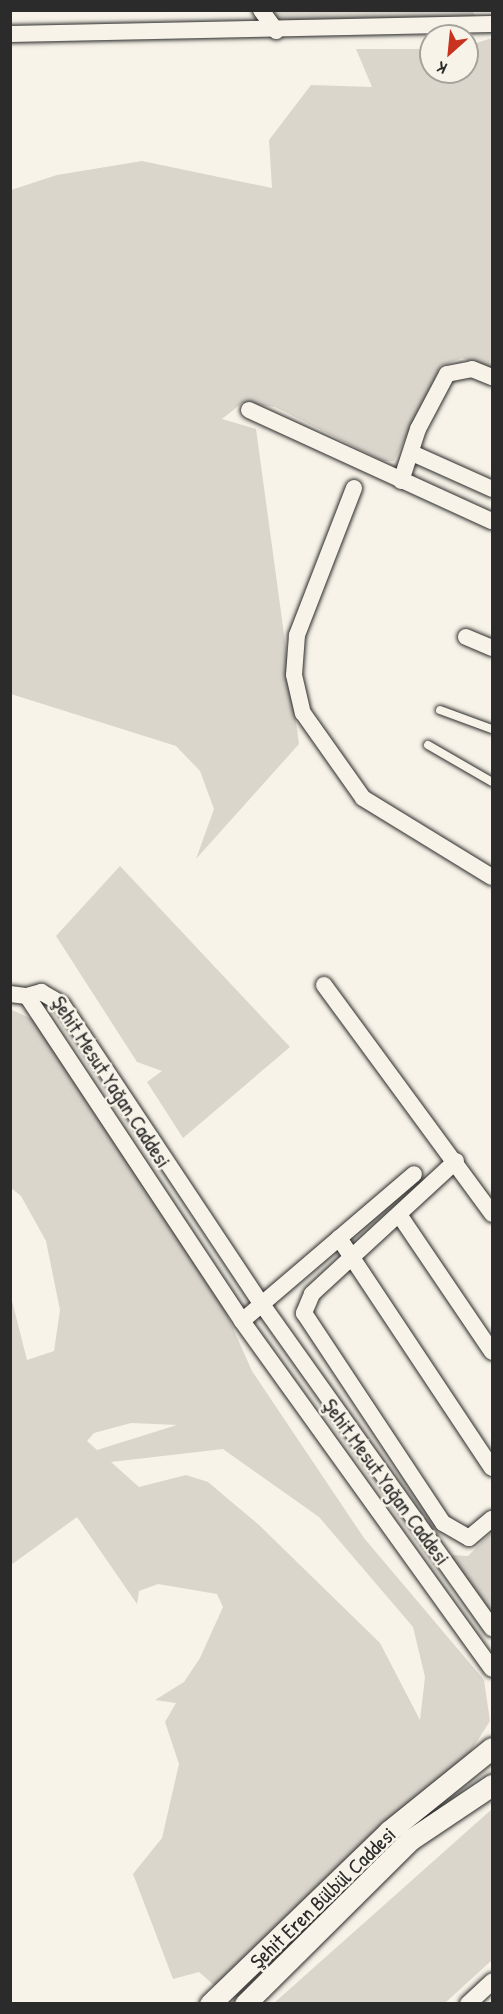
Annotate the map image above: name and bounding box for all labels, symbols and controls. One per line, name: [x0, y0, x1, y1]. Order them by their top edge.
north arrow: [419, 24, 479, 84]
text: K: [433, 57, 450, 80]
street label: Şehit Mesut Yağan Caddesi: [46, 991, 176, 1173]
street label: Şehit Mesut Yağan Caddesi: [317, 1394, 455, 1570]
street label: Şehit Eren Bülbül Caddesi: [245, 1822, 401, 1974]

